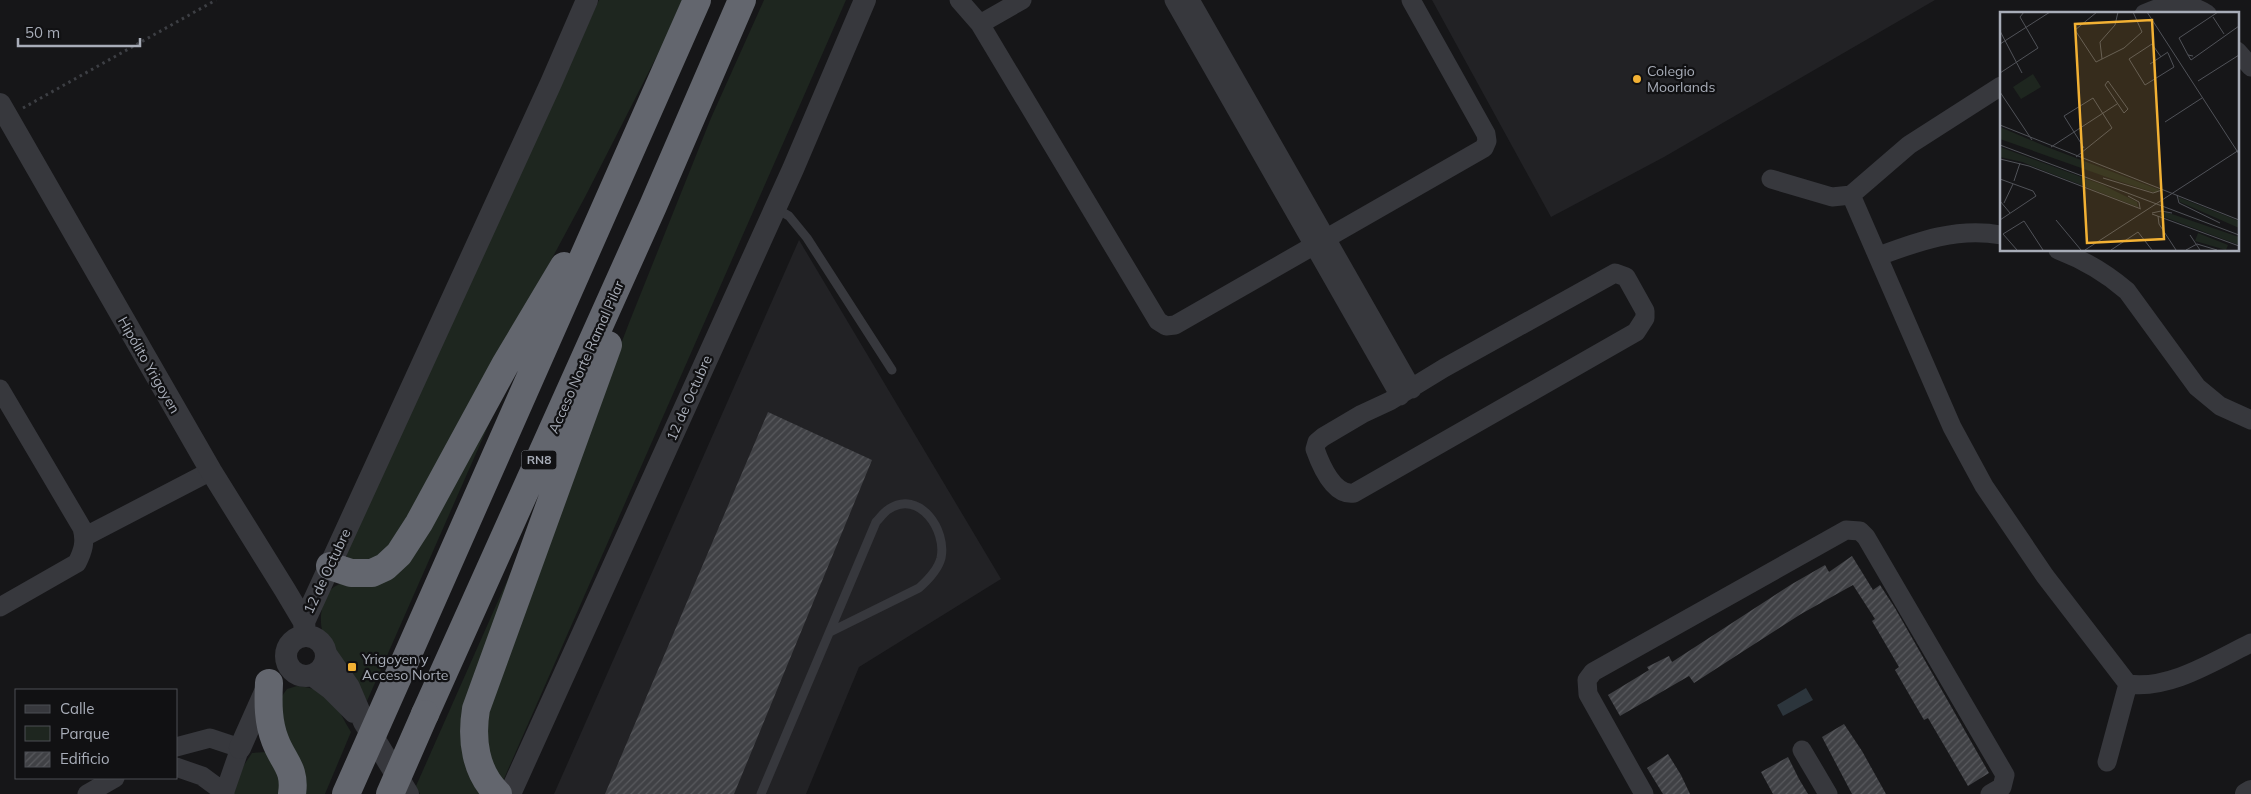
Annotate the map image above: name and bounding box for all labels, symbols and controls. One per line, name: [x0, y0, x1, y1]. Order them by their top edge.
inset map: [2000, 12, 2238, 251]
scale bar: [18, 15, 140, 47]
text: 50 m: [25, 23, 60, 42]
place label: Colegio Moorlands: [1647, 62, 1715, 96]
marker: Colegio Moorlands: [1631, 73, 1643, 85]
street label: Acceso Norte Ramal Pilar: [544, 277, 628, 436]
street label: Hipólito Yrigoyen: [114, 313, 184, 417]
street label: 12 de Octubre: [662, 352, 716, 444]
road number: RN8: [522, 450, 556, 470]
street label: 12 de Octubre: [299, 526, 355, 616]
place label: Yrigoyen y Acceso Norte: [361, 650, 448, 684]
marker: Yrigoyen y Acceso Norte: [346, 661, 358, 673]
legend: [15, 689, 178, 779]
text: Calle: [60, 699, 94, 718]
text: Parque: [60, 724, 110, 743]
text: Edificio: [60, 749, 110, 768]

